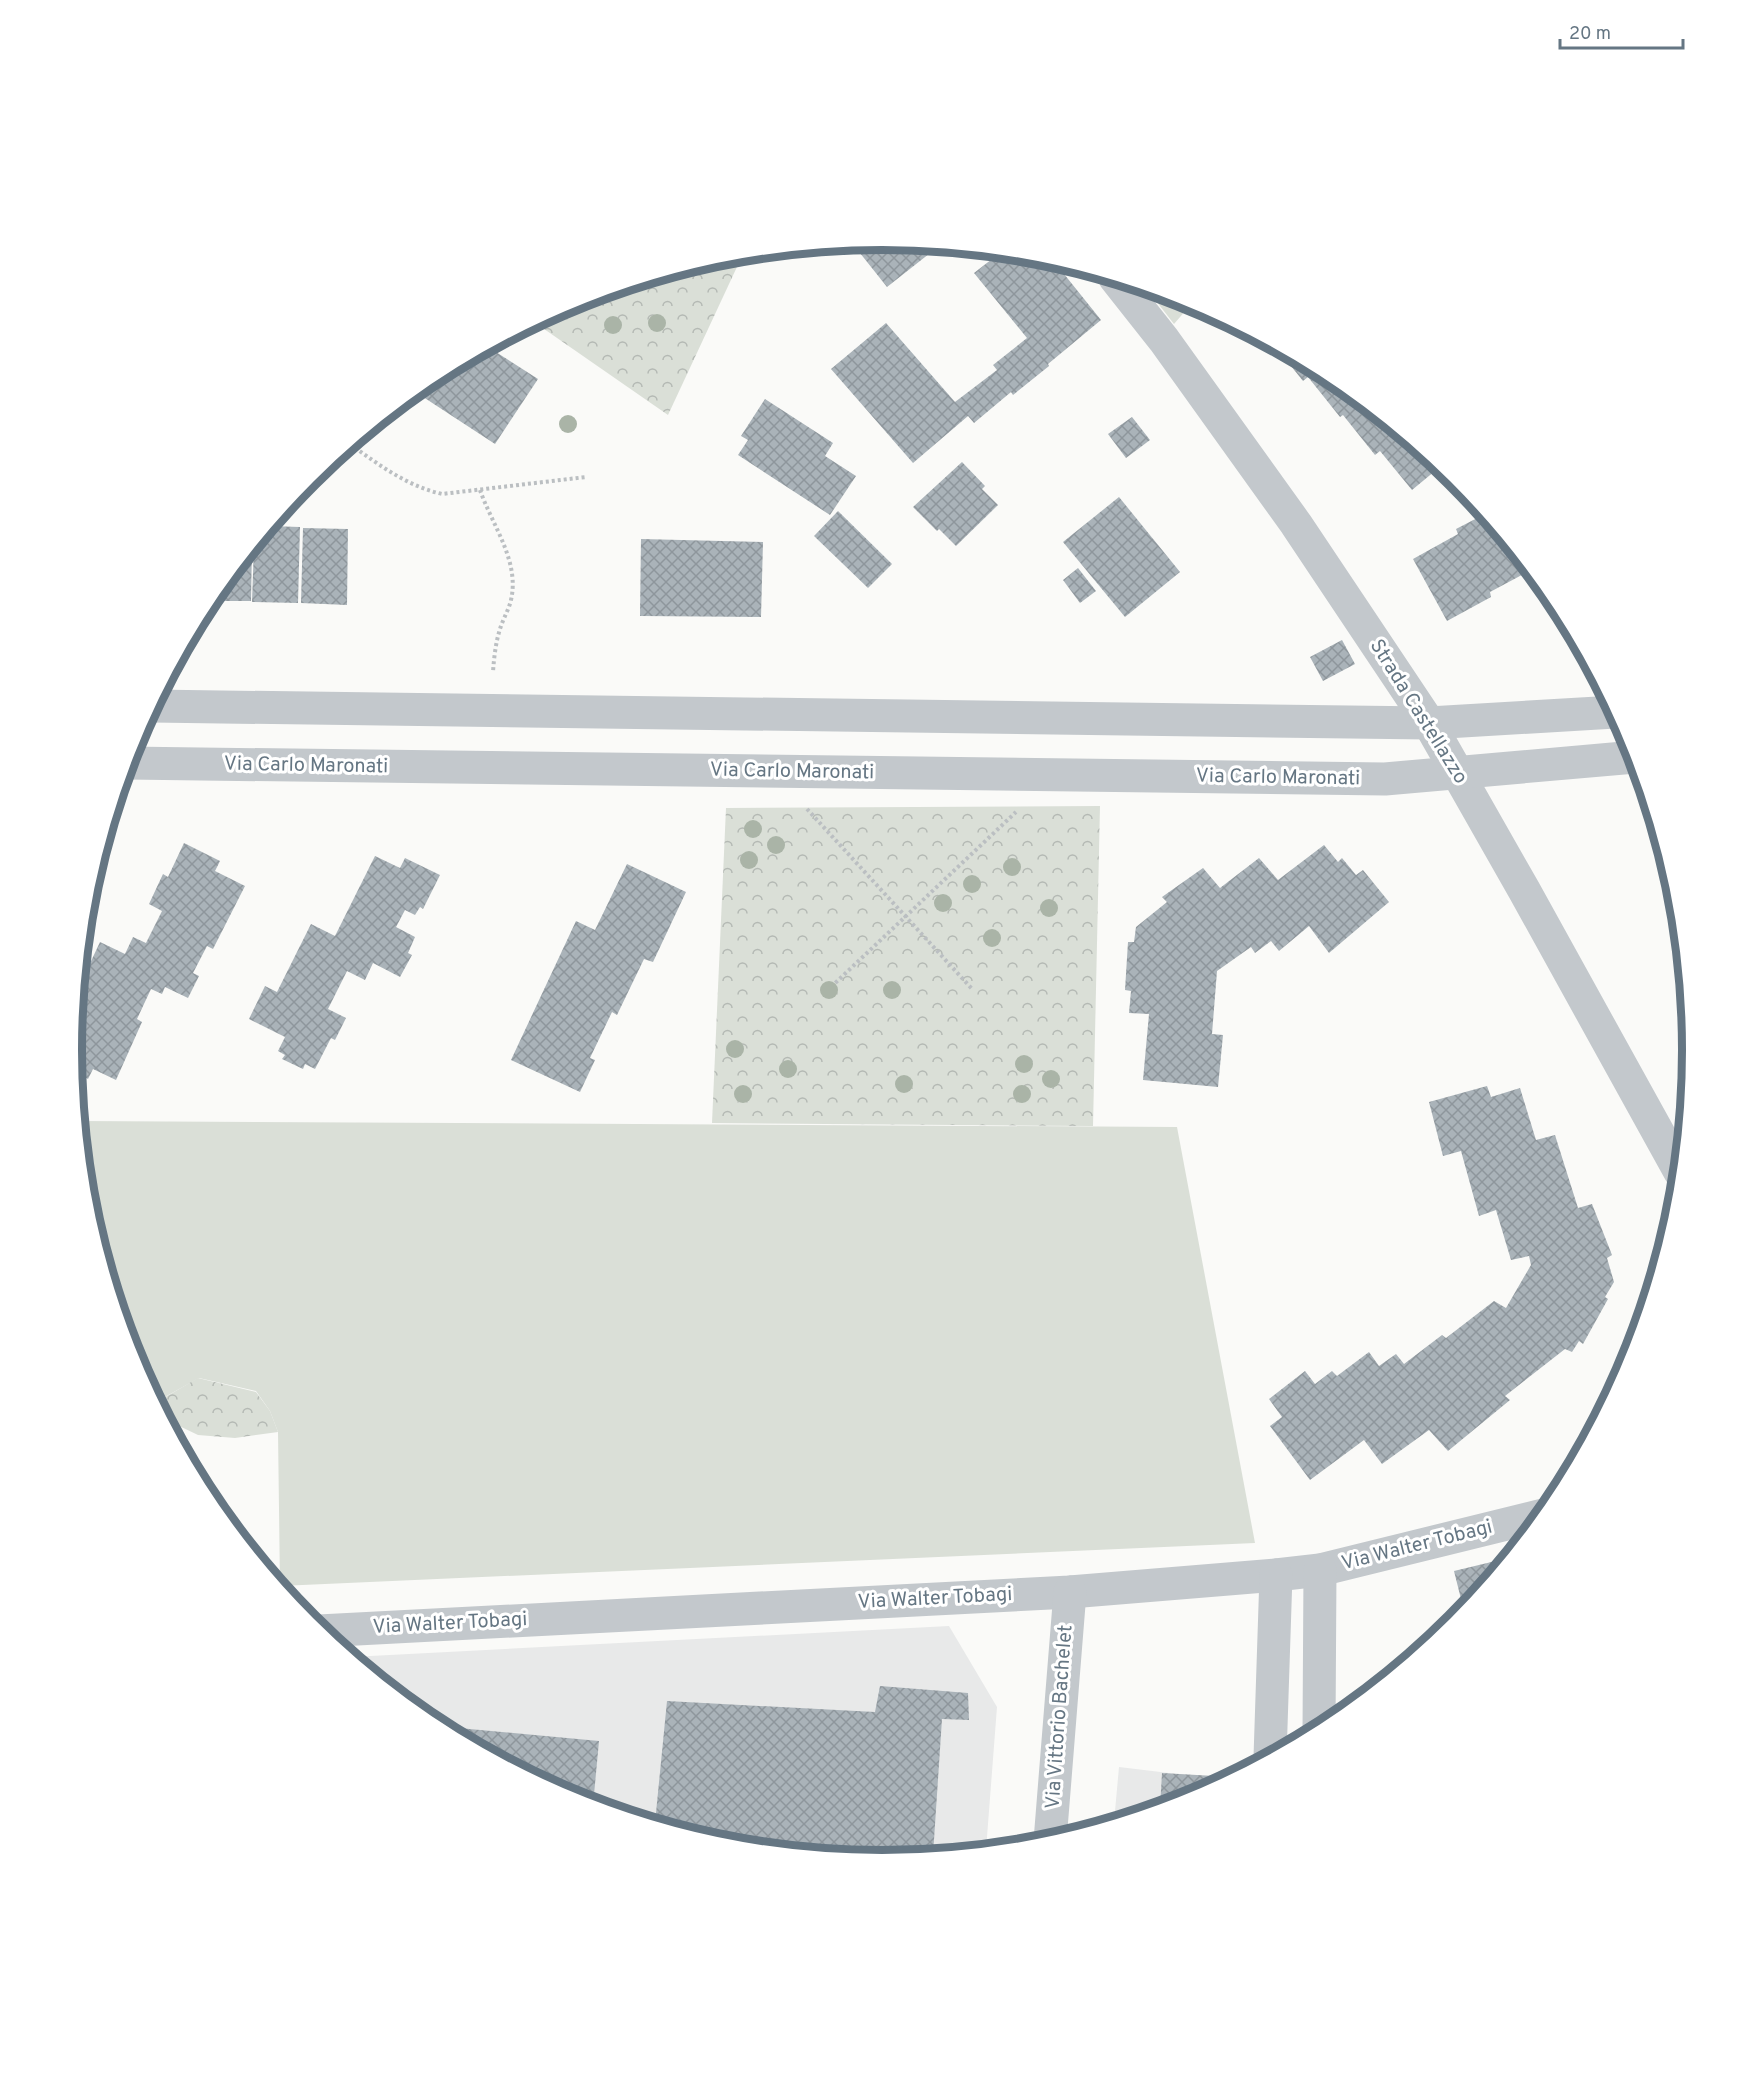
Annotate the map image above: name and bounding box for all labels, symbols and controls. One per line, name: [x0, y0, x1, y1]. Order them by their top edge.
scale bar: [1560, 12, 1683, 50]
text: 20 m: [1569, 23, 1611, 46]
street label: Strada Castellazzo: [1363, 635, 1473, 789]
street label: Via Carlo Maronati: [224, 752, 388, 780]
street label: Via Carlo Maronati: [710, 758, 874, 786]
street label: Via Carlo Maronati: [1196, 764, 1360, 792]
street label: Via Walter Tobagi: [1339, 1515, 1495, 1577]
street label: Via Walter Tobagi: [857, 1582, 1013, 1616]
street label: Via Walter Tobagi: [372, 1607, 528, 1641]
street label: Via Vittorio Bachelet: [1041, 1624, 1079, 1810]

